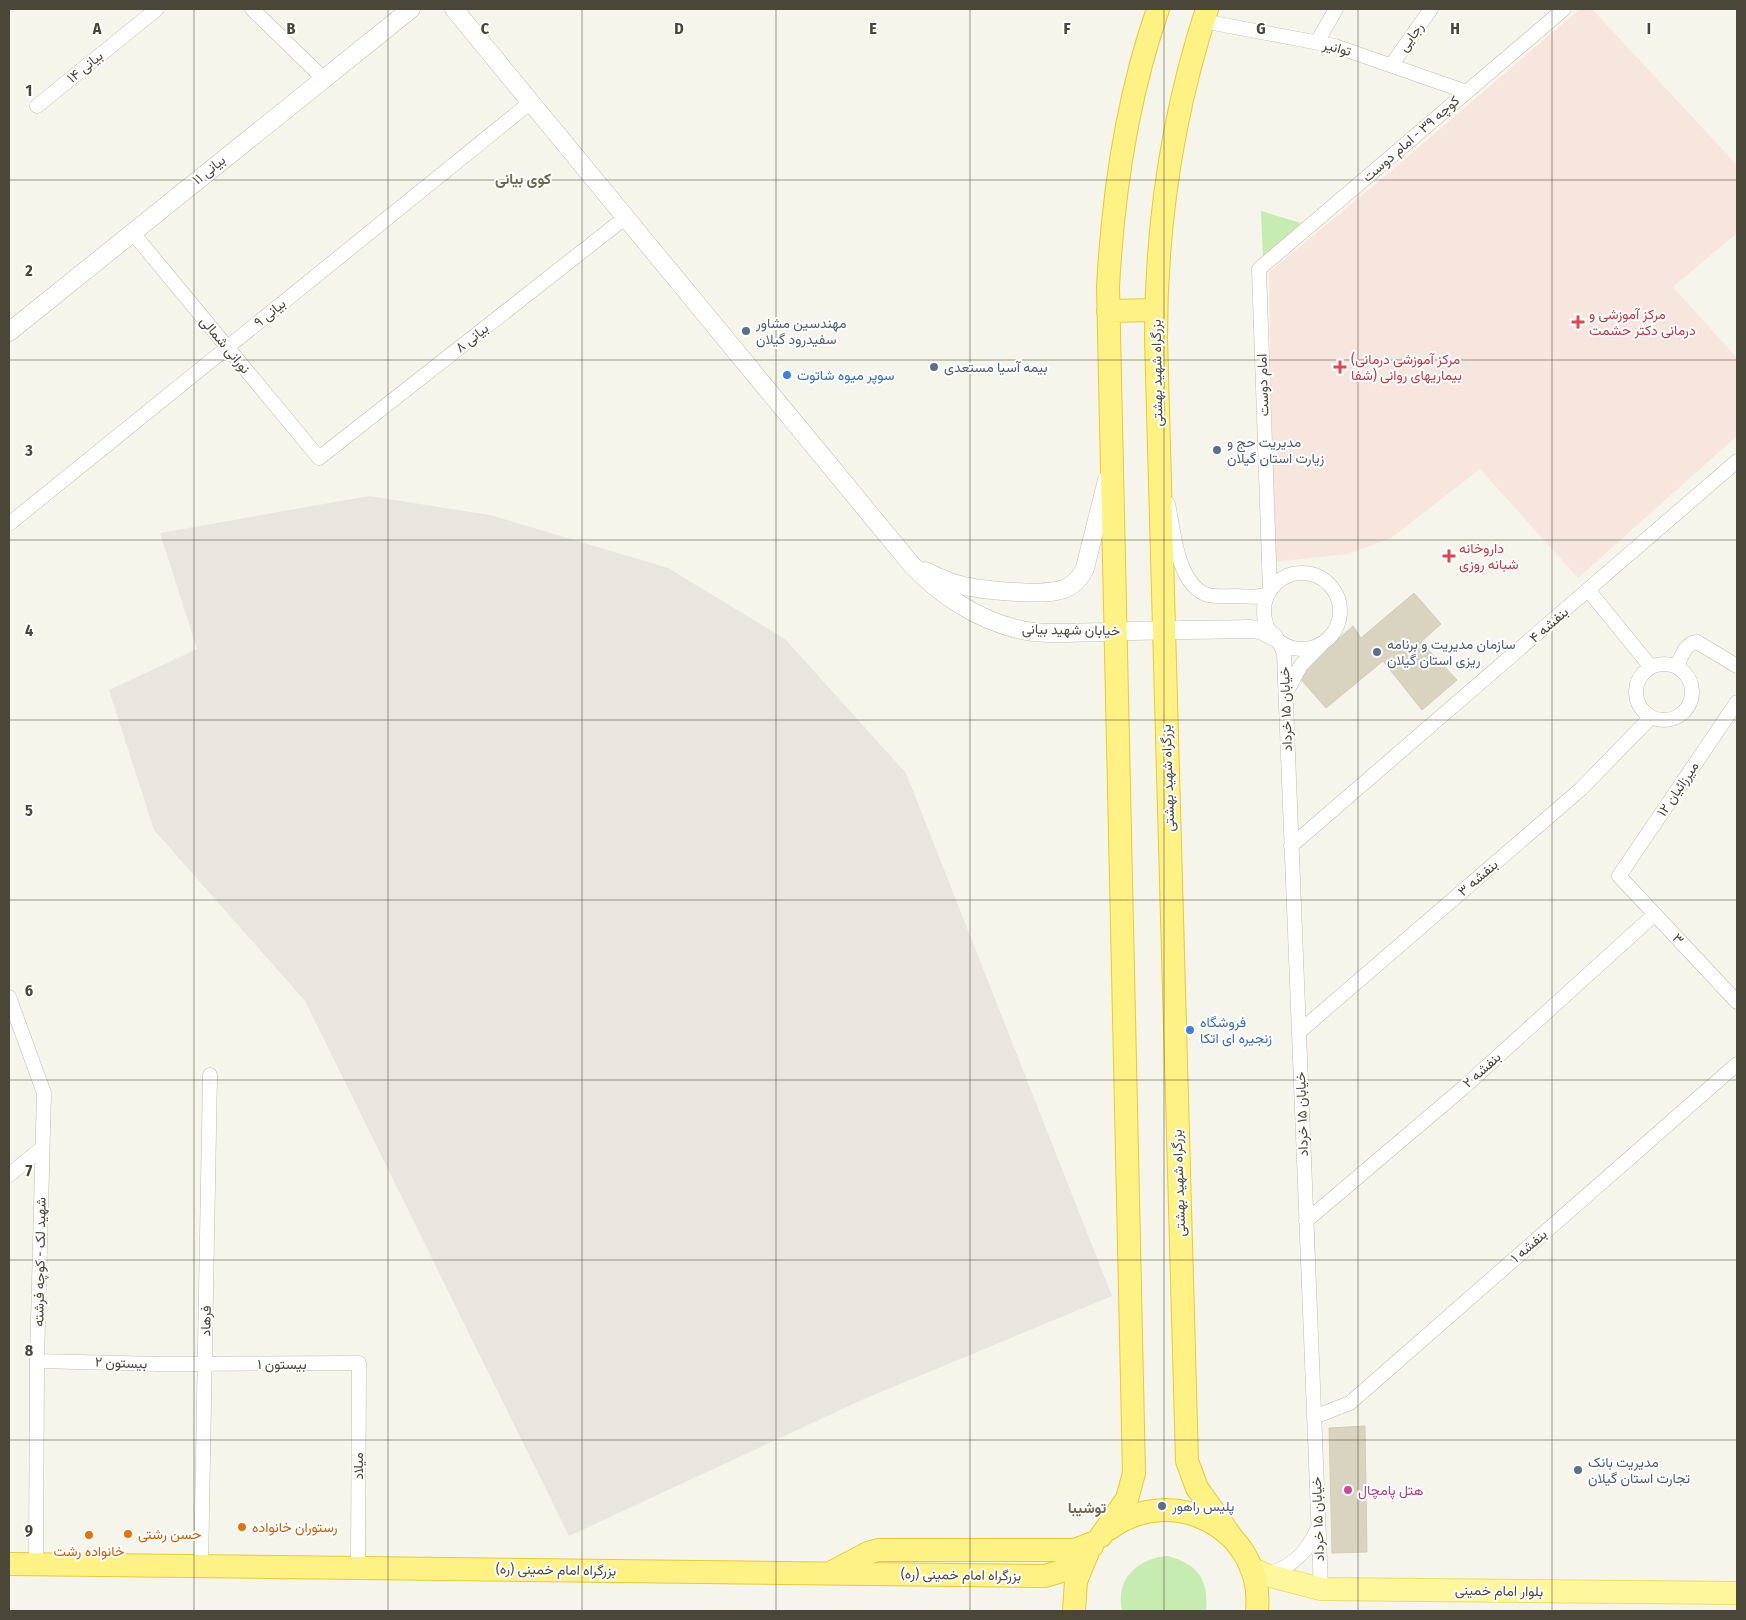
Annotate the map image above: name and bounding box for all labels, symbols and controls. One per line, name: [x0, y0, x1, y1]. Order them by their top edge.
text: A: [92, 19, 102, 38]
text: B: [287, 19, 296, 38]
text: C: [481, 19, 490, 38]
text: D: [674, 19, 684, 38]
text: E: [869, 19, 877, 38]
text: F: [1063, 19, 1071, 38]
text: G: [1256, 19, 1266, 38]
street label: رجایی: [1395, 19, 1427, 55]
text: H: [1450, 19, 1460, 38]
text: I: [1647, 19, 1651, 38]
street label: توانیر: [1320, 36, 1353, 60]
street label: بیانی ۱۴: [64, 47, 106, 87]
text: 1: [26, 81, 32, 100]
street label: کوچه ۳۹ - امام دوست: [1359, 92, 1464, 187]
street label: بیانی ۱۱: [189, 152, 229, 188]
district label: کوی بیانی: [495, 170, 551, 188]
text: 2: [24, 261, 33, 280]
street label: بیانی ۹: [251, 295, 289, 331]
place label: مرکز آموزشی و ‌درمانی دکتر حشمت: [1589, 306, 1696, 339]
street label: نورانی شمالی: [196, 313, 254, 377]
place label: مهندسین مشاور سفیدرود گیلان: [755, 315, 847, 348]
marker: مرکز آموزشی و ‌درمانی دکتر حشمت: [1571, 315, 1585, 329]
street label: بزرگراه شهید بهشتی: [1148, 319, 1166, 427]
street label: بیانی ۸: [452, 320, 492, 356]
marker: مهندسین مشاور سفیدرود گیلان: [740, 325, 752, 337]
place label: (مرکز آموزشی درمانی بیماریهای روانی (شفا: [1351, 351, 1462, 384]
street label: امام دوست: [1253, 353, 1273, 417]
place label: بیمه آسیا مستعدی: [944, 359, 1048, 376]
marker: (مرکز آموزشی درمانی بیماریهای روانی (شفا: [1333, 360, 1347, 374]
marker: بیمه آسیا مستعدی: [928, 361, 940, 373]
place label: سوپر میوه شاتوت: [797, 367, 895, 385]
marker: سوپر میوه شاتوت: [781, 369, 793, 381]
place label: مدیریت حج و زیارت استان گیلان: [1227, 434, 1325, 467]
text: 3: [24, 441, 33, 460]
marker: مدیریت حج و زیارت استان گیلان: [1211, 444, 1223, 456]
place label: داروخانه شبانه روزی: [1459, 540, 1519, 573]
marker: داروخانه شبانه روزی: [1443, 550, 1455, 562]
street label: بنفشه ۴: [1526, 603, 1572, 647]
text: 4: [25, 621, 33, 640]
street label: خیابان شهید بیانی: [1022, 621, 1120, 639]
place label: سازمان مدیریت و برنامه ریزی استان گیلان: [1387, 636, 1516, 669]
marker: سازمان مدیریت و برنامه ریزی استان گیلان: [1371, 646, 1383, 658]
street label: خیابان ۱۵ خرداد: [1276, 666, 1296, 752]
street label: بزرگراه شهید بهشتی: [1158, 724, 1178, 832]
street label: میرزائیان ۱۲: [1653, 758, 1703, 820]
text: 5: [25, 801, 33, 820]
street label: بنفشه ۳: [1455, 856, 1501, 900]
street label: ۳: [1669, 930, 1687, 948]
text: 6: [25, 981, 33, 1000]
place label: فروشگاه زنجیره ای اتکا: [1200, 1014, 1272, 1047]
marker: فروشگاه زنجیره ای اتکا: [1184, 1024, 1196, 1036]
street label: بنفشه ۲: [1459, 1048, 1505, 1092]
street label: خیابان ۱۵ خرداد: [1292, 1071, 1312, 1157]
street label: بزرگراه شهید بهشتی: [1169, 1129, 1189, 1237]
text: 7: [26, 1161, 33, 1180]
street label: شهید لک - کوچه فرشته: [30, 1197, 51, 1327]
street label: بنفشه ۱: [1507, 1226, 1551, 1266]
street label: فرهاد: [197, 1305, 215, 1337]
text: 8: [25, 1341, 34, 1360]
street label: بیستون ۲: [95, 1354, 147, 1372]
street label: بیستون ۱: [257, 1356, 307, 1373]
street label: میلاد: [350, 1452, 367, 1480]
place label: مدیریت بانک تجارت استان گیلان: [1588, 1454, 1690, 1487]
marker: مدیریت بانک تجارت استان گیلان: [1572, 1464, 1584, 1476]
street label: خیابان ۱۵ خرداد: [1308, 1476, 1328, 1562]
place label: هتل پامچال: [1358, 1482, 1424, 1500]
marker: هتل پامچال: [1342, 1484, 1354, 1496]
place label: پلیس راهور: [1171, 1498, 1234, 1516]
district label: توشیبا: [1068, 1499, 1106, 1517]
marker: پلیس راهور: [1156, 1500, 1168, 1512]
place label: رستوران خانواده: [252, 1519, 338, 1536]
text: 9: [25, 1521, 33, 1540]
marker: رستوران خانواده: [236, 1521, 248, 1533]
place label: حسن رشتی: [138, 1526, 201, 1543]
marker: حسن رشتی: [122, 1528, 134, 1540]
marker: خانواده رشت: [83, 1529, 95, 1541]
place label: خانواده رشت: [54, 1543, 124, 1560]
street label: بزرگراه امام خمینی (ره): [496, 1560, 616, 1580]
street label: بزرگراه امام خمینی (ره): [901, 1565, 1021, 1585]
street label: بلوار امام خمینی: [1455, 1582, 1543, 1600]

